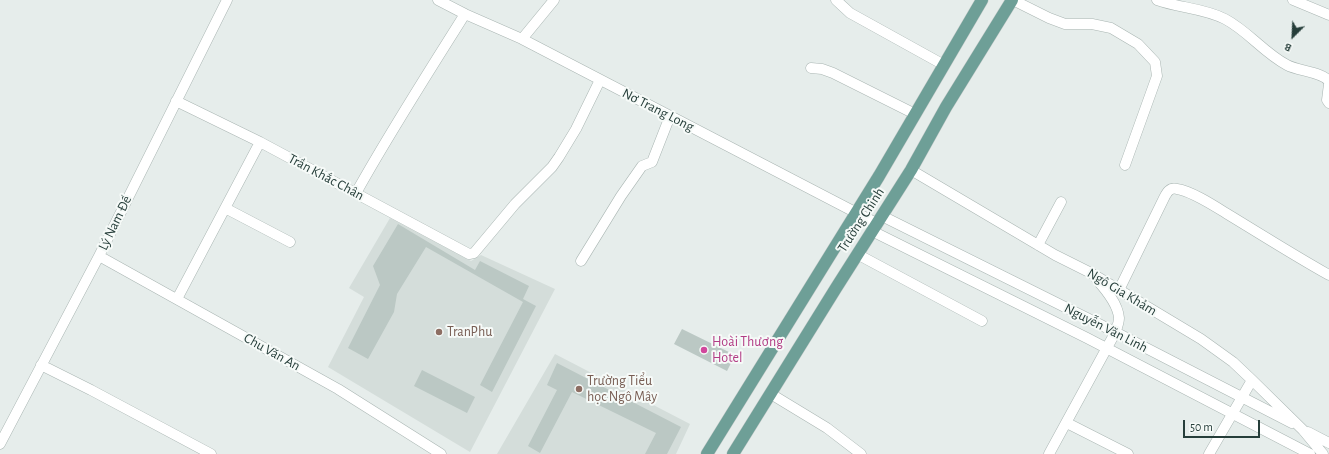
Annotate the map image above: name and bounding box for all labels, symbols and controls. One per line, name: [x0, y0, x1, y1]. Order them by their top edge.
north arrow: [1273, 16, 1313, 56]
text: B: [1283, 41, 1293, 54]
street label: Nơ Trang Long: [619, 85, 697, 135]
street label: Trần Khắc Chân: [285, 150, 367, 204]
street label: Trường Chinh: [834, 185, 888, 255]
street label: Lý Nam Đế: [95, 193, 135, 253]
street label: Ngô Gia Khảm: [1084, 265, 1160, 319]
street label: Nguyễn Văn Linh: [1061, 300, 1151, 356]
place label: TranPhu: [447, 324, 492, 340]
marker: TranPhu: [434, 327, 444, 337]
street label: Chu Văn An: [241, 330, 303, 374]
place label: Hoài Thương Hotel: [712, 334, 783, 366]
marker: Hoài Thương Hotel: [699, 345, 709, 355]
place label: Trường Tiểu học Ngô Mây: [587, 373, 657, 406]
marker: Trường Tiểu học Ngô Mây: [574, 384, 584, 394]
scale bar: [1185, 412, 1262, 438]
text: 50 m: [1190, 421, 1213, 433]

